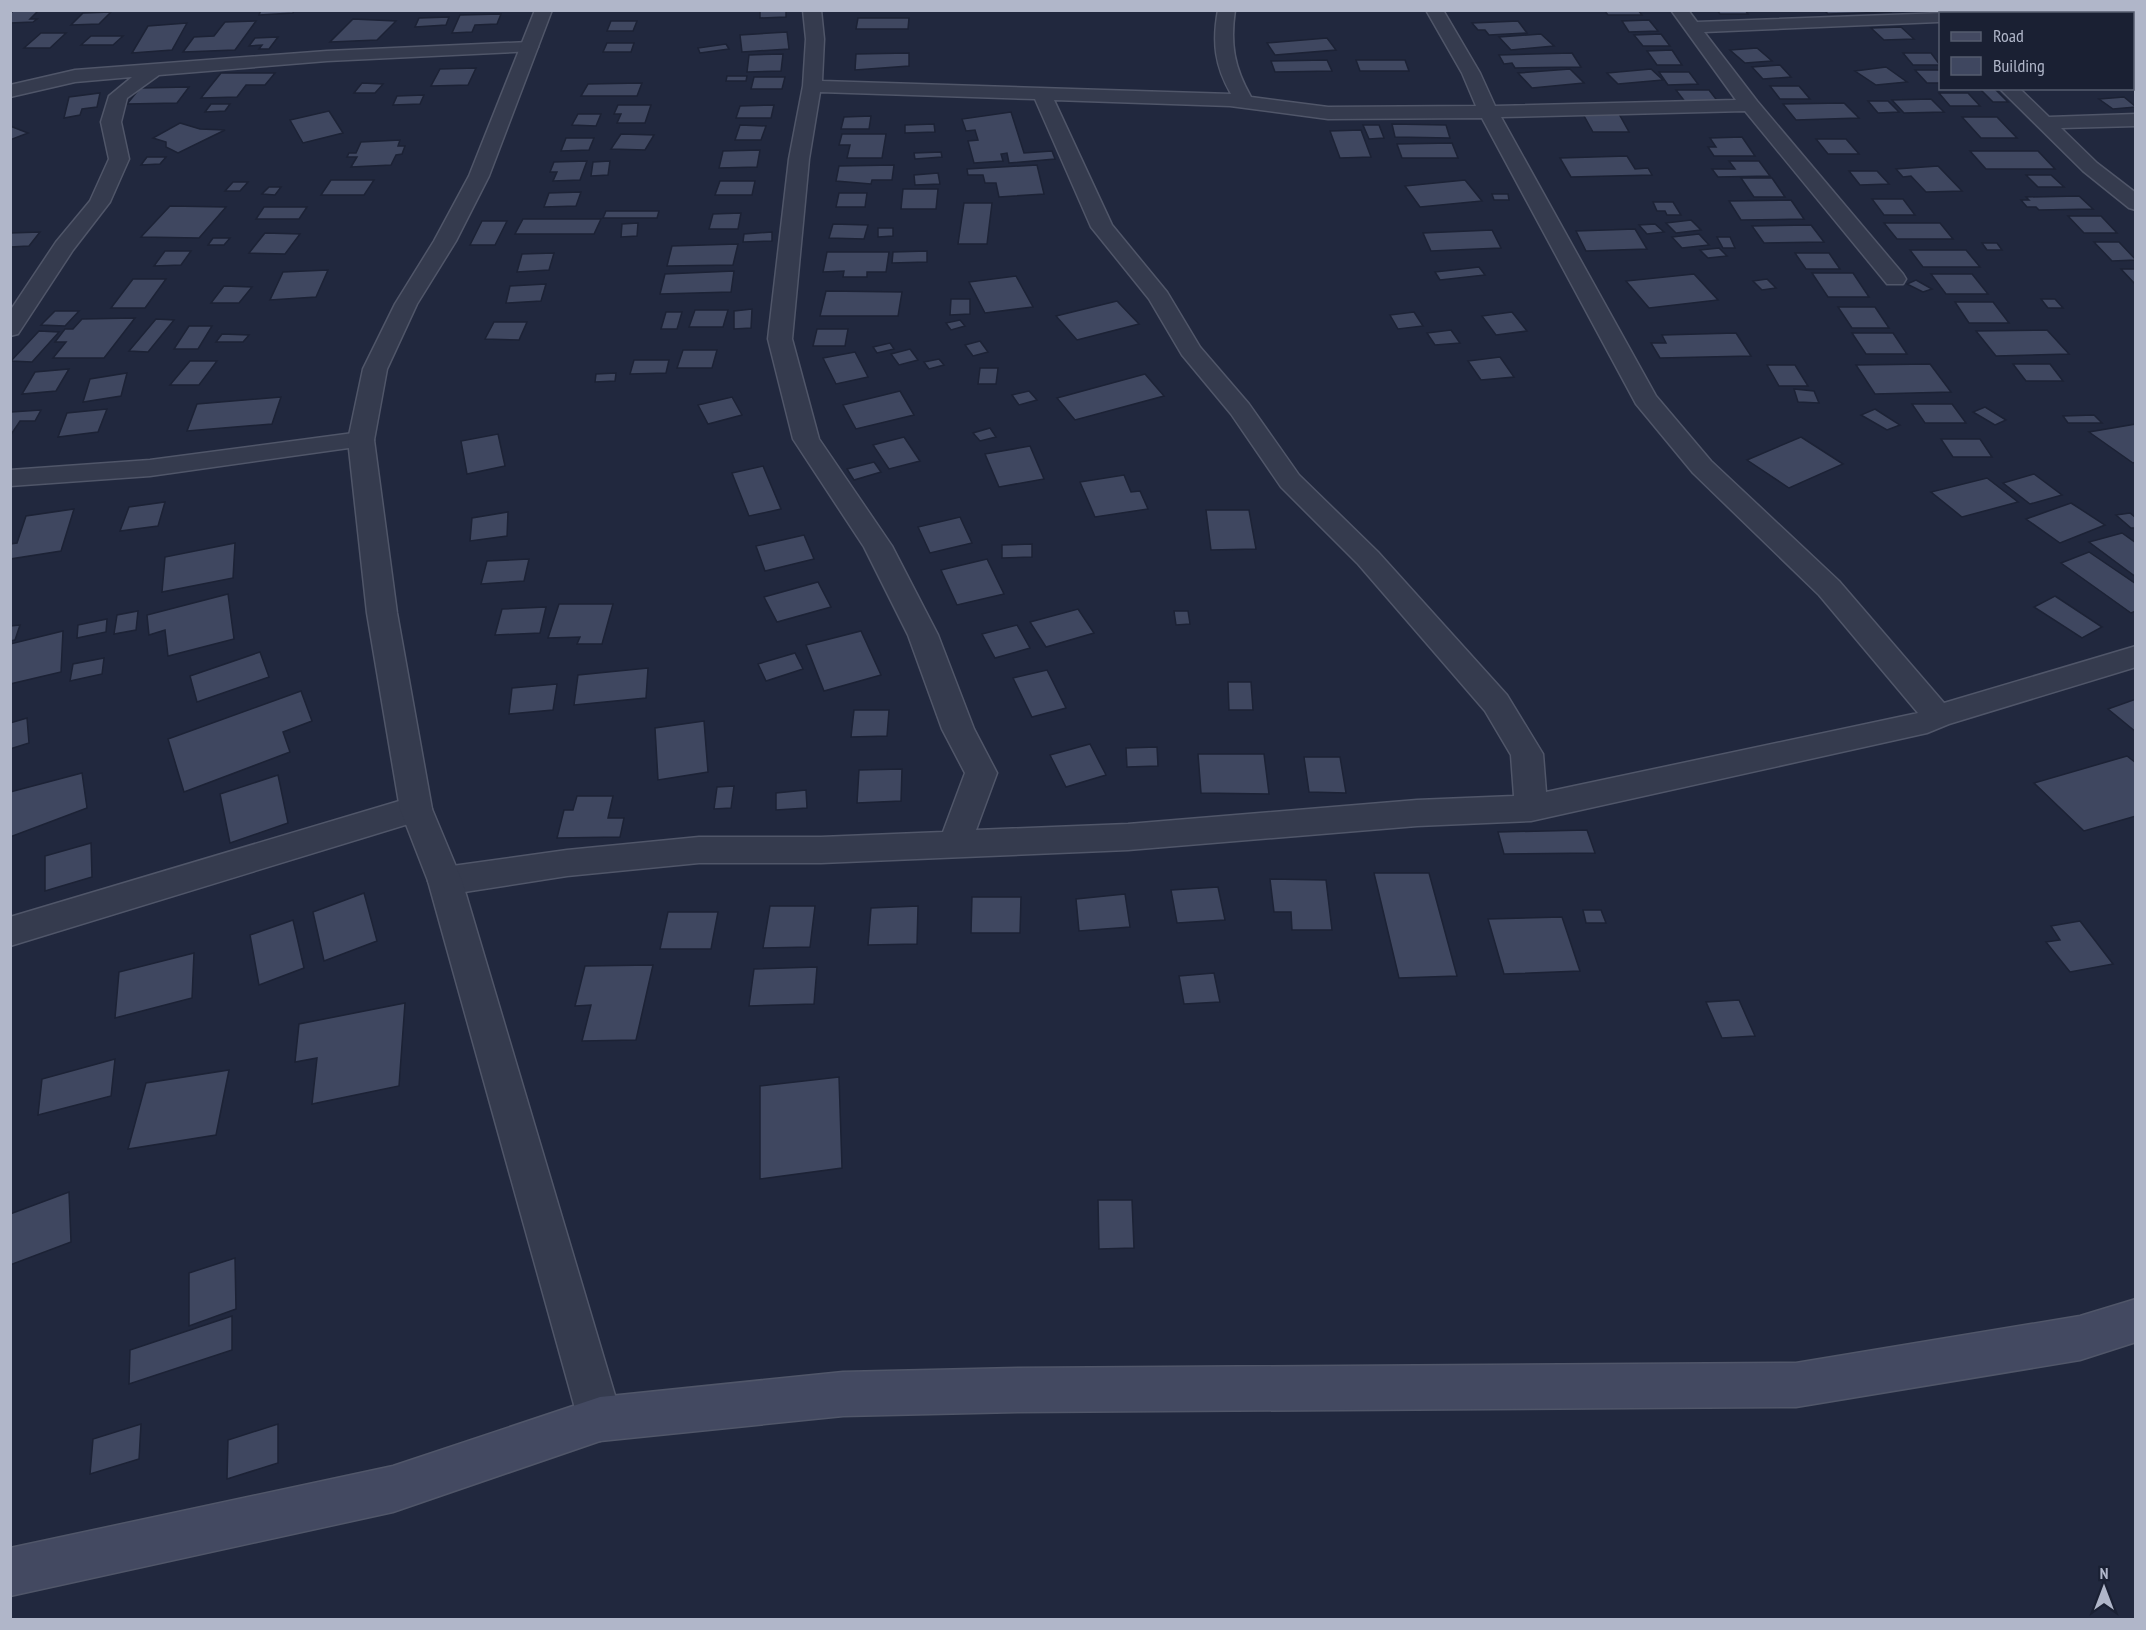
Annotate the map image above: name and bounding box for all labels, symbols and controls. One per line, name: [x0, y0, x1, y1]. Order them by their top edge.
legend: [1939, 12, 2134, 90]
text: Road: [1993, 24, 2024, 47]
text: Building: [1993, 54, 2045, 77]
north arrow: [2074, 1558, 2134, 1618]
text: N: [2100, 1563, 2108, 1583]

